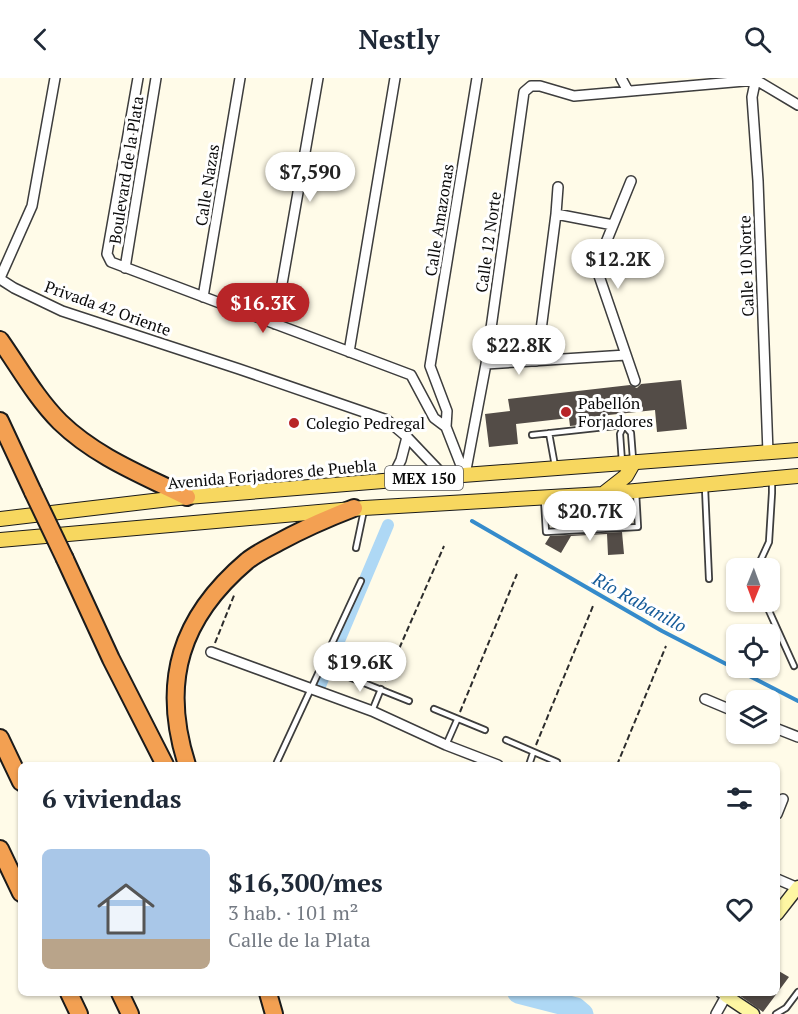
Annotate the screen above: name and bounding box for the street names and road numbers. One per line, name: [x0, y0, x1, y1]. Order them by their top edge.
street label: Boulevard de la Plata: [103, 94, 149, 246]
street label: Calle Nazas: [190, 142, 224, 227]
street label: Calle Amazonas: [419, 162, 459, 278]
street label: Calle 12 Norte: [470, 190, 506, 294]
street label: Calle 10 Norte: [733, 215, 759, 317]
street label: Privada 42 Oriente: [42, 275, 174, 341]
street label: Avenida Forjadores de Puebla: [167, 454, 377, 494]
road number: MEX 150: [385, 466, 463, 490]

